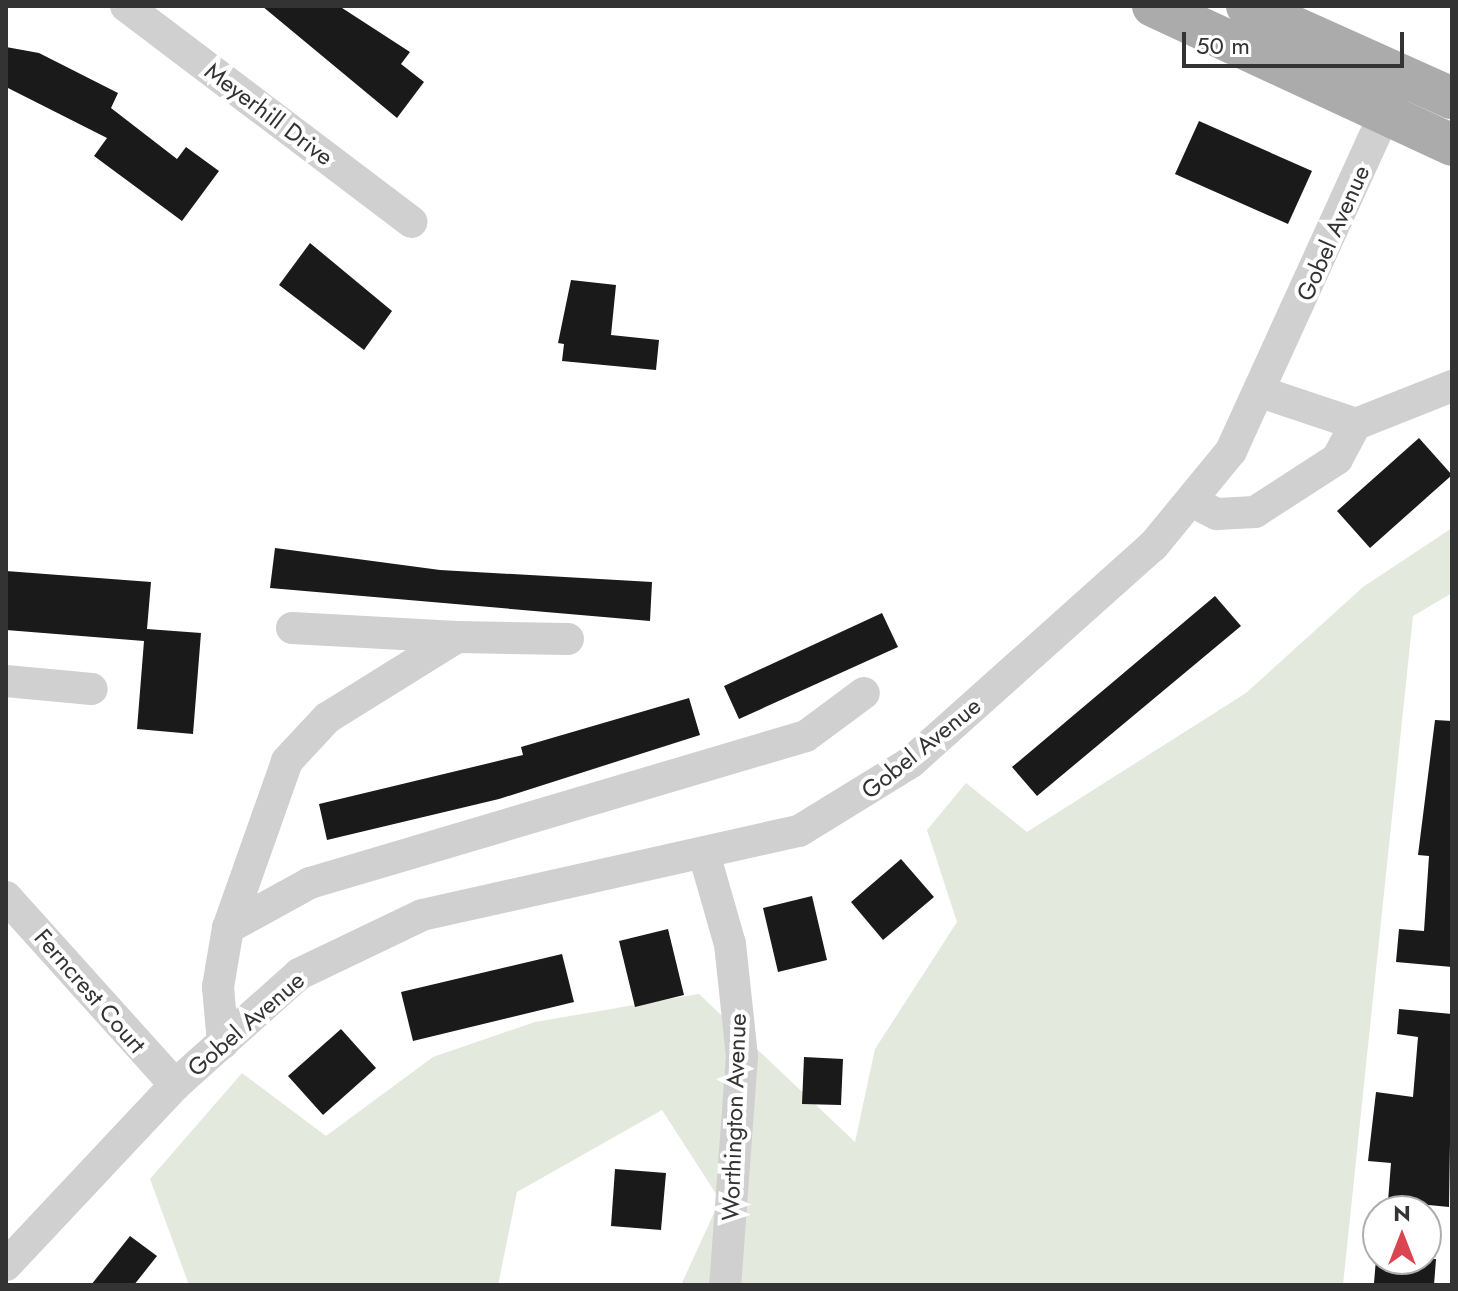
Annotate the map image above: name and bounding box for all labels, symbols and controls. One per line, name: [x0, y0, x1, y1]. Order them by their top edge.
scale bar: [1186, 16, 1408, 66]
text: 50 m: [1196, 28, 1250, 63]
street label: Meyerhill Drive: [199, 57, 339, 171]
street label: Gobel Avenue: [1290, 161, 1376, 305]
street label: Gobel Avenue: [856, 691, 986, 805]
street label: Ferncrest Court: [28, 923, 152, 1059]
street label: Gobel Avenue: [182, 965, 310, 1083]
street label: Worthington Avenue: [716, 1013, 752, 1221]
north arrow: [1362, 1195, 1442, 1275]
text: N: [1393, 1197, 1411, 1229]

